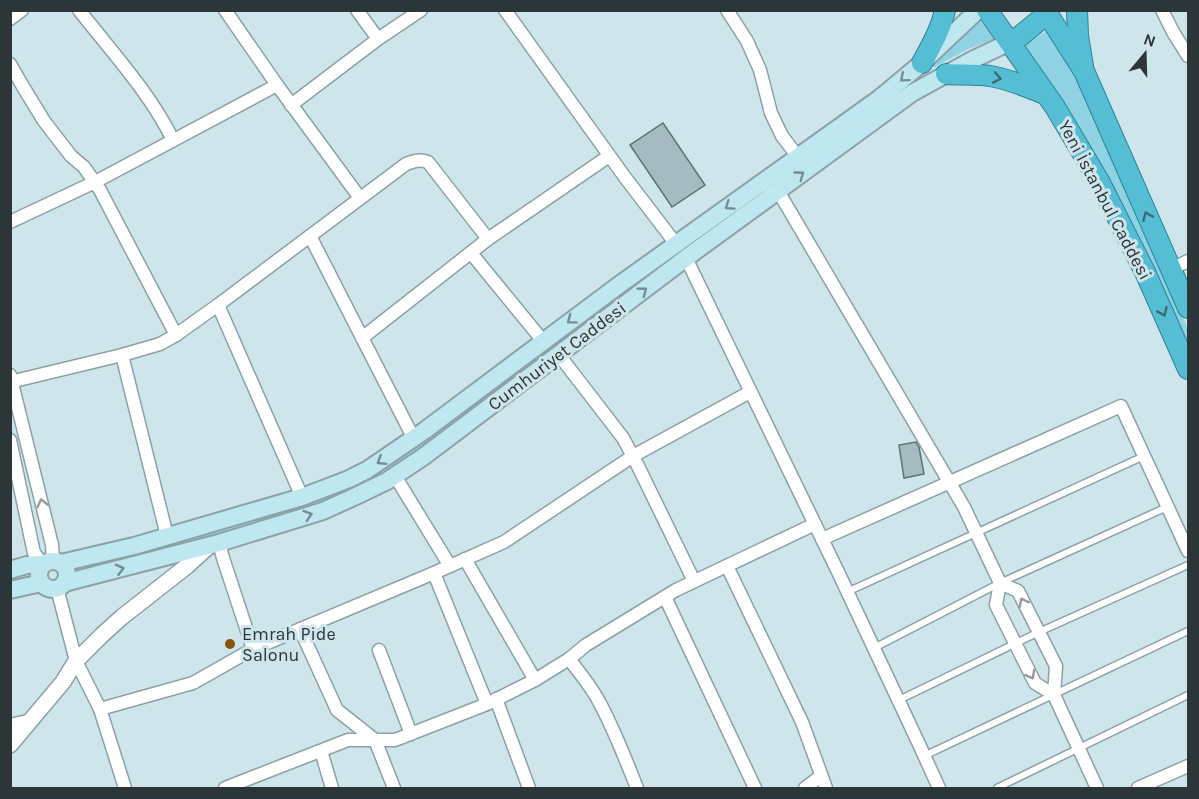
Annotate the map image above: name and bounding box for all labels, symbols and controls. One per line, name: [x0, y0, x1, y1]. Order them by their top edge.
north arrow: [1115, 24, 1175, 84]
text: N: [1141, 29, 1158, 51]
one-way arrow: [899, 71, 910, 82]
one-way arrow: [991, 71, 1001, 84]
street label: Yeni İstanbul Caddesi: [1054, 116, 1156, 284]
one-way arrow: [793, 172, 804, 183]
one-way arrow: [725, 199, 736, 210]
one-way arrow: [1142, 211, 1154, 222]
one-way arrow: [636, 288, 647, 299]
street label: Cumhuriyet Caddesi: [484, 297, 630, 415]
one-way arrow: [1155, 306, 1167, 317]
one-way arrow: [567, 313, 578, 324]
one-way arrow: [377, 454, 387, 466]
one-way arrow: [36, 498, 49, 508]
one-way arrow: [302, 510, 313, 523]
one-way arrow: [115, 563, 125, 576]
one-way arrow: [1019, 598, 1030, 609]
place label: Emrah Pide Salonu: [242, 623, 336, 666]
marker: Emrah Pide Salonu: [223, 637, 237, 651]
one-way arrow: [1024, 669, 1035, 679]

